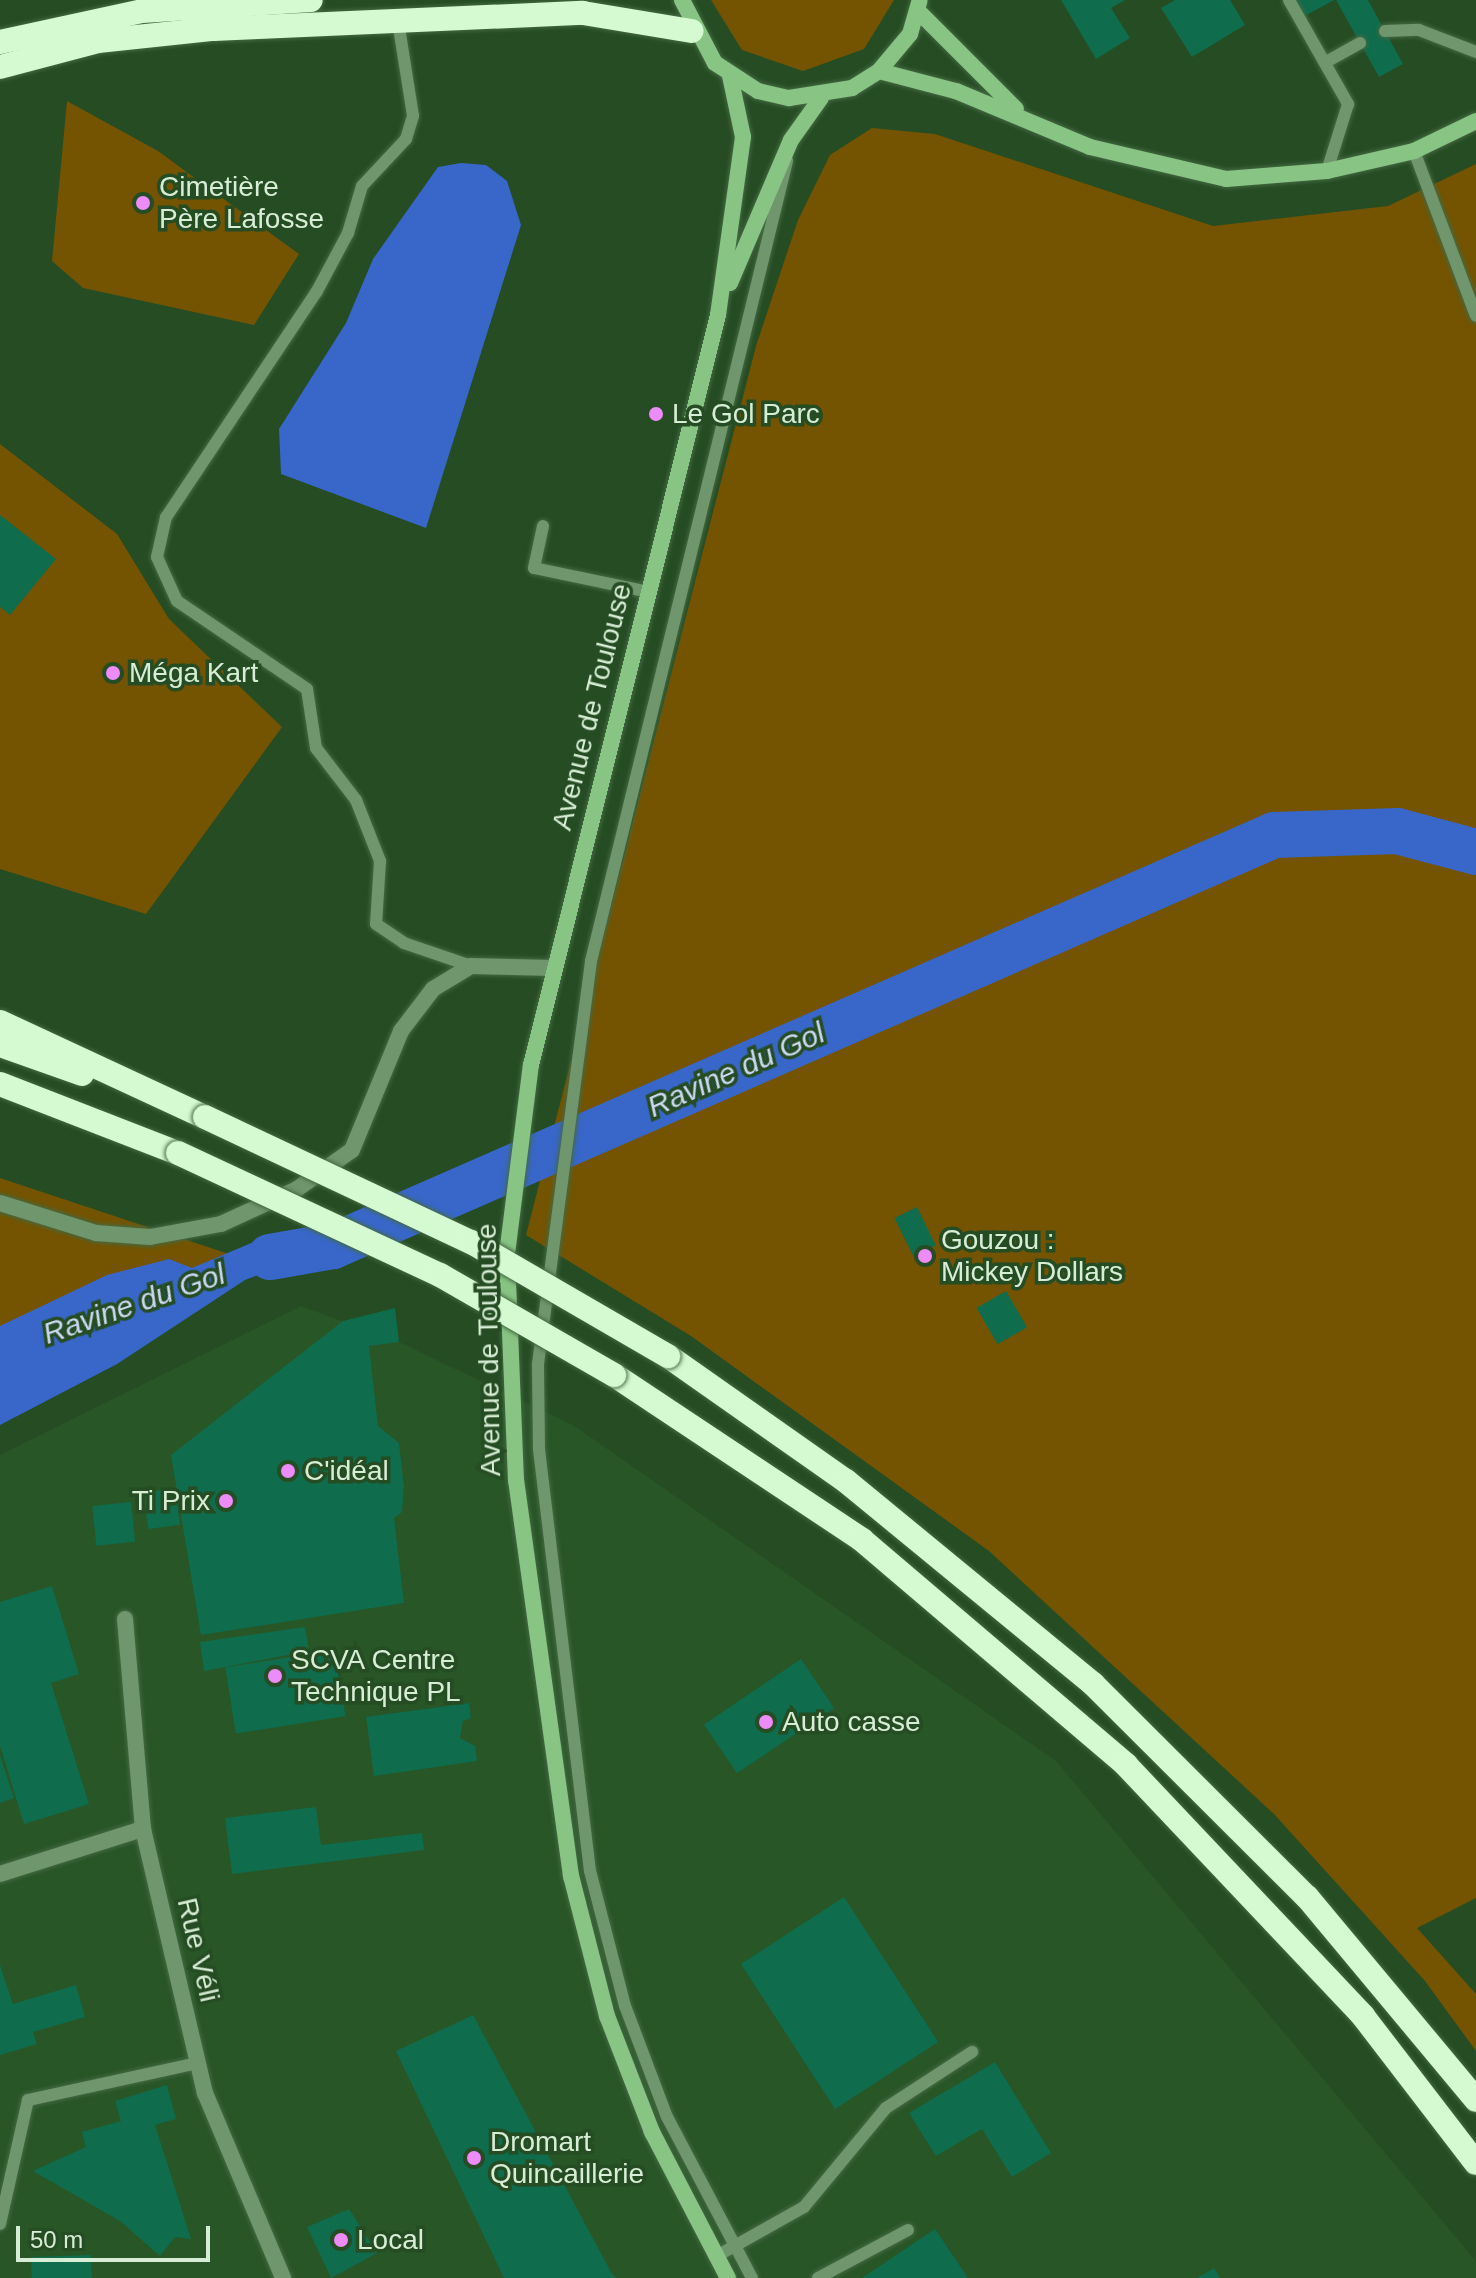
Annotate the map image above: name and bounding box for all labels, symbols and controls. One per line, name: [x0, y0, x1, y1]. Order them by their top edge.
place label: Cimetière Père Lafosse: [159, 170, 324, 236]
marker: Cimetière Père Lafosse: [134, 194, 152, 212]
place label: Le Gol Parc: [672, 397, 820, 431]
marker: Le Gol Parc: [647, 405, 665, 423]
street label: Avenue de Toulouse: [545, 580, 639, 834]
place label: Méga Kart: [129, 656, 258, 690]
marker: Méga Kart: [104, 664, 122, 682]
water label: Ravine du Gol: [642, 1015, 830, 1125]
street label: Avenue de Toulouse: [470, 1223, 508, 1477]
place label: Gouzou : Mickey Dollars: [941, 1223, 1123, 1289]
marker: Gouzou : Mickey Dollars: [916, 1247, 934, 1265]
water label: Ravine du Gol: [38, 1256, 230, 1352]
place label: C'idéal: [304, 1454, 389, 1488]
marker: C'idéal: [279, 1462, 297, 1480]
place label: Ti Prix: [132, 1484, 210, 1518]
marker: Ti Prix: [217, 1492, 235, 1510]
place label: SCVA Centre Technique PL: [291, 1643, 461, 1709]
marker: SCVA Centre Technique PL: [266, 1667, 284, 1685]
place label: Auto casse: [782, 1705, 921, 1739]
marker: Auto casse: [757, 1713, 775, 1731]
street label: Rue Véli: [170, 1895, 226, 2005]
place label: Dromart Quincaillerie: [490, 2125, 644, 2191]
marker: Dromart Quincaillerie: [465, 2149, 483, 2167]
scale bar: [20, 2210, 214, 2260]
place label: Local: [357, 2223, 424, 2257]
text: 50 m: [30, 2226, 83, 2253]
marker: Local: [332, 2231, 350, 2249]

